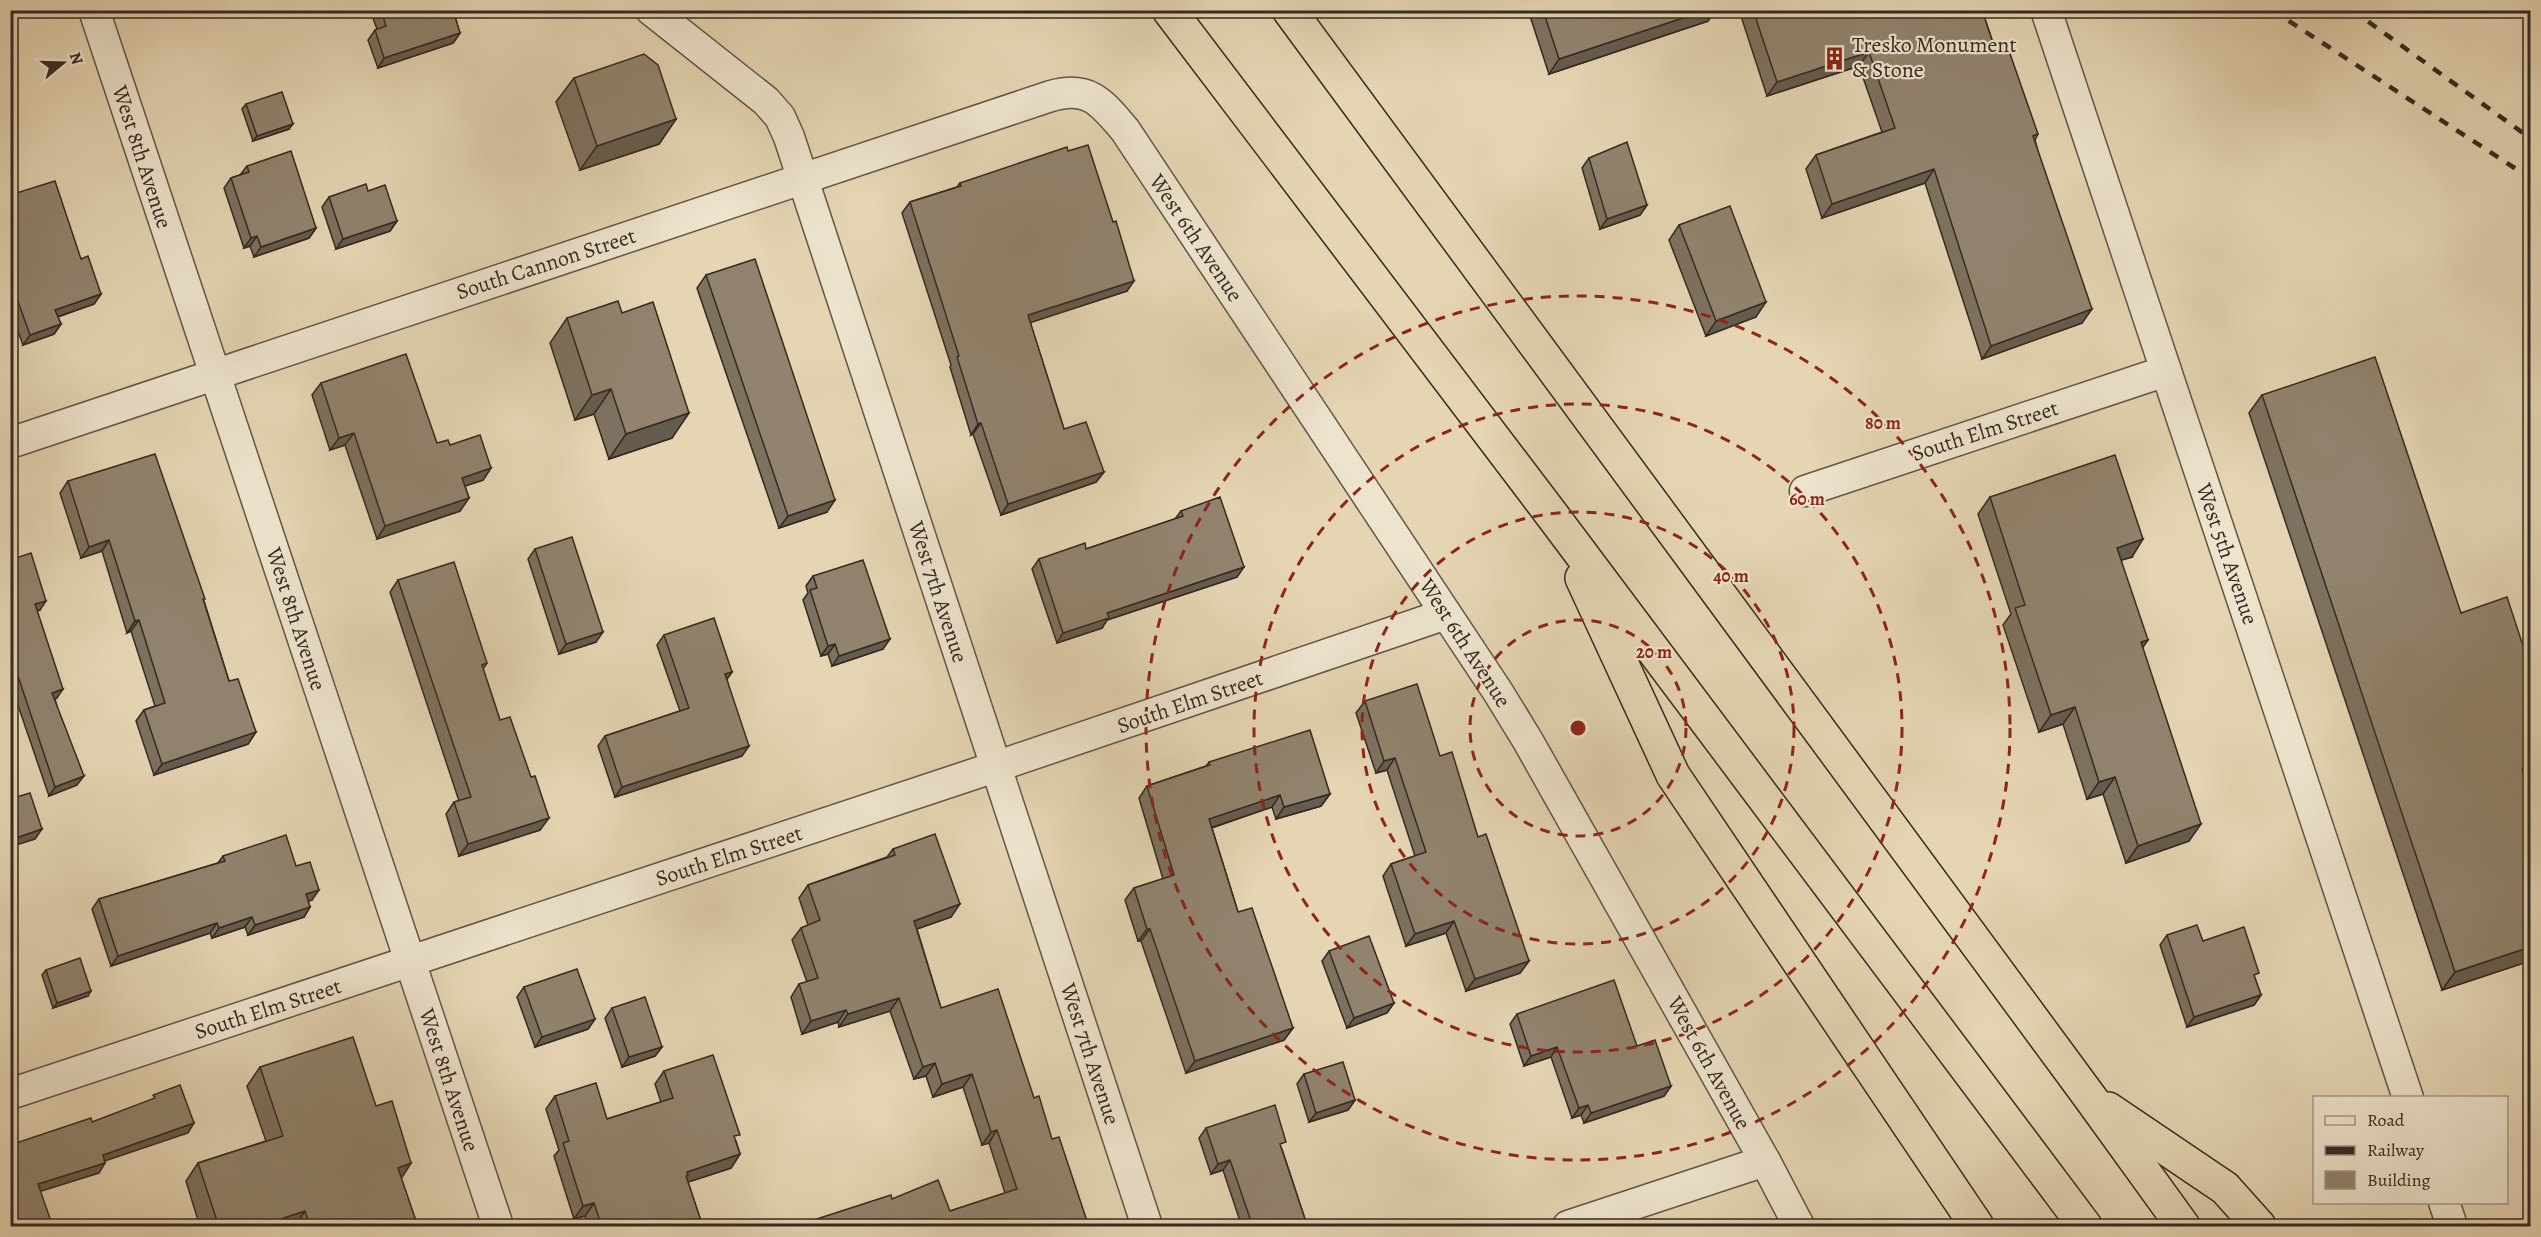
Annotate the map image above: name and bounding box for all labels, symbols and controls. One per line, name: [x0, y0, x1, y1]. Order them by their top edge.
place label: Tresko Monument & Stone: [1852, 30, 2017, 85]
north arrow: [33, 33, 93, 93]
building icon: Tresko Monument & Stone: [1821, 45, 1847, 71]
text: N: [64, 49, 89, 68]
street label: West 8th Avenue: [104, 81, 179, 232]
street label: West 6th Avenue: [1142, 167, 1250, 308]
street label: South Cannon Street: [452, 221, 640, 307]
street label: South Elm Street: [1908, 393, 2062, 469]
text: 80 m: [1865, 411, 1901, 435]
street label: West 5th Avenue: [2188, 478, 2265, 629]
text: 60 m: [1789, 487, 1825, 511]
street label: West 7th Avenue: [901, 516, 975, 667]
street label: West 8th Avenue: [258, 543, 333, 694]
text: 40 m: [1713, 564, 1749, 588]
street label: West 6th Avenue: [1412, 572, 1518, 713]
text: 20 m: [1636, 640, 1672, 664]
street label: South Elm Street: [1113, 663, 1267, 741]
centre of rings: [1568, 718, 1588, 738]
street label: South Elm Street: [652, 818, 806, 894]
street label: South Elm Street: [191, 971, 345, 1047]
street label: West 7th Avenue: [1053, 978, 1127, 1129]
street label: West 6th Avenue: [1659, 990, 1758, 1135]
street label: West 8th Avenue: [411, 1004, 486, 1155]
legend: [2313, 1096, 2508, 1204]
text: Road: [2367, 1108, 2405, 1132]
text: Railway: [2367, 1138, 2425, 1162]
text: Building: [2367, 1168, 2431, 1192]

